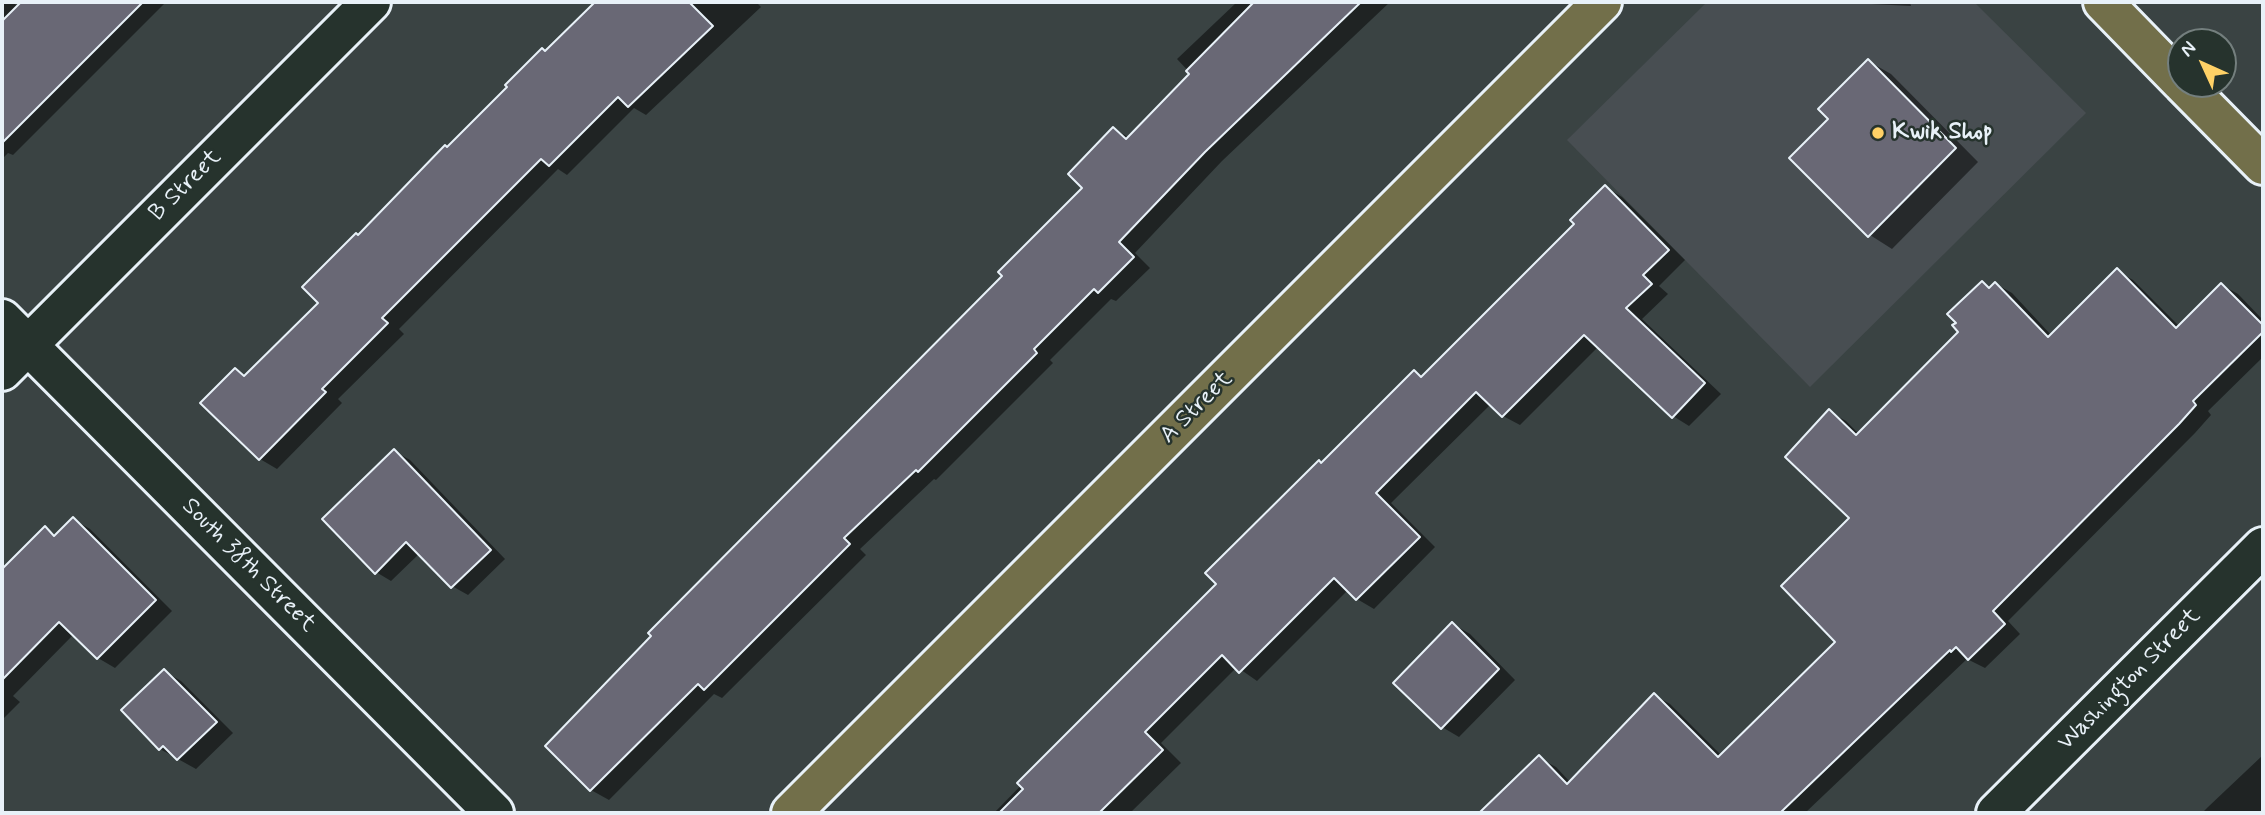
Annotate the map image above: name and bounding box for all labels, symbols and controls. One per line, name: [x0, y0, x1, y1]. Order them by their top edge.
north arrow: [2167, 28, 2237, 98]
text: N: [2175, 36, 2202, 63]
place label: Kwik Shop: [1892, 119, 1992, 147]
marker: Kwik Shop: [1870, 125, 1886, 141]
street label: B Street: [144, 144, 228, 228]
street label: A Street: [1155, 366, 1239, 450]
street label: South 38th Street: [175, 493, 321, 639]
street label: Washington Street: [2053, 603, 2207, 757]

